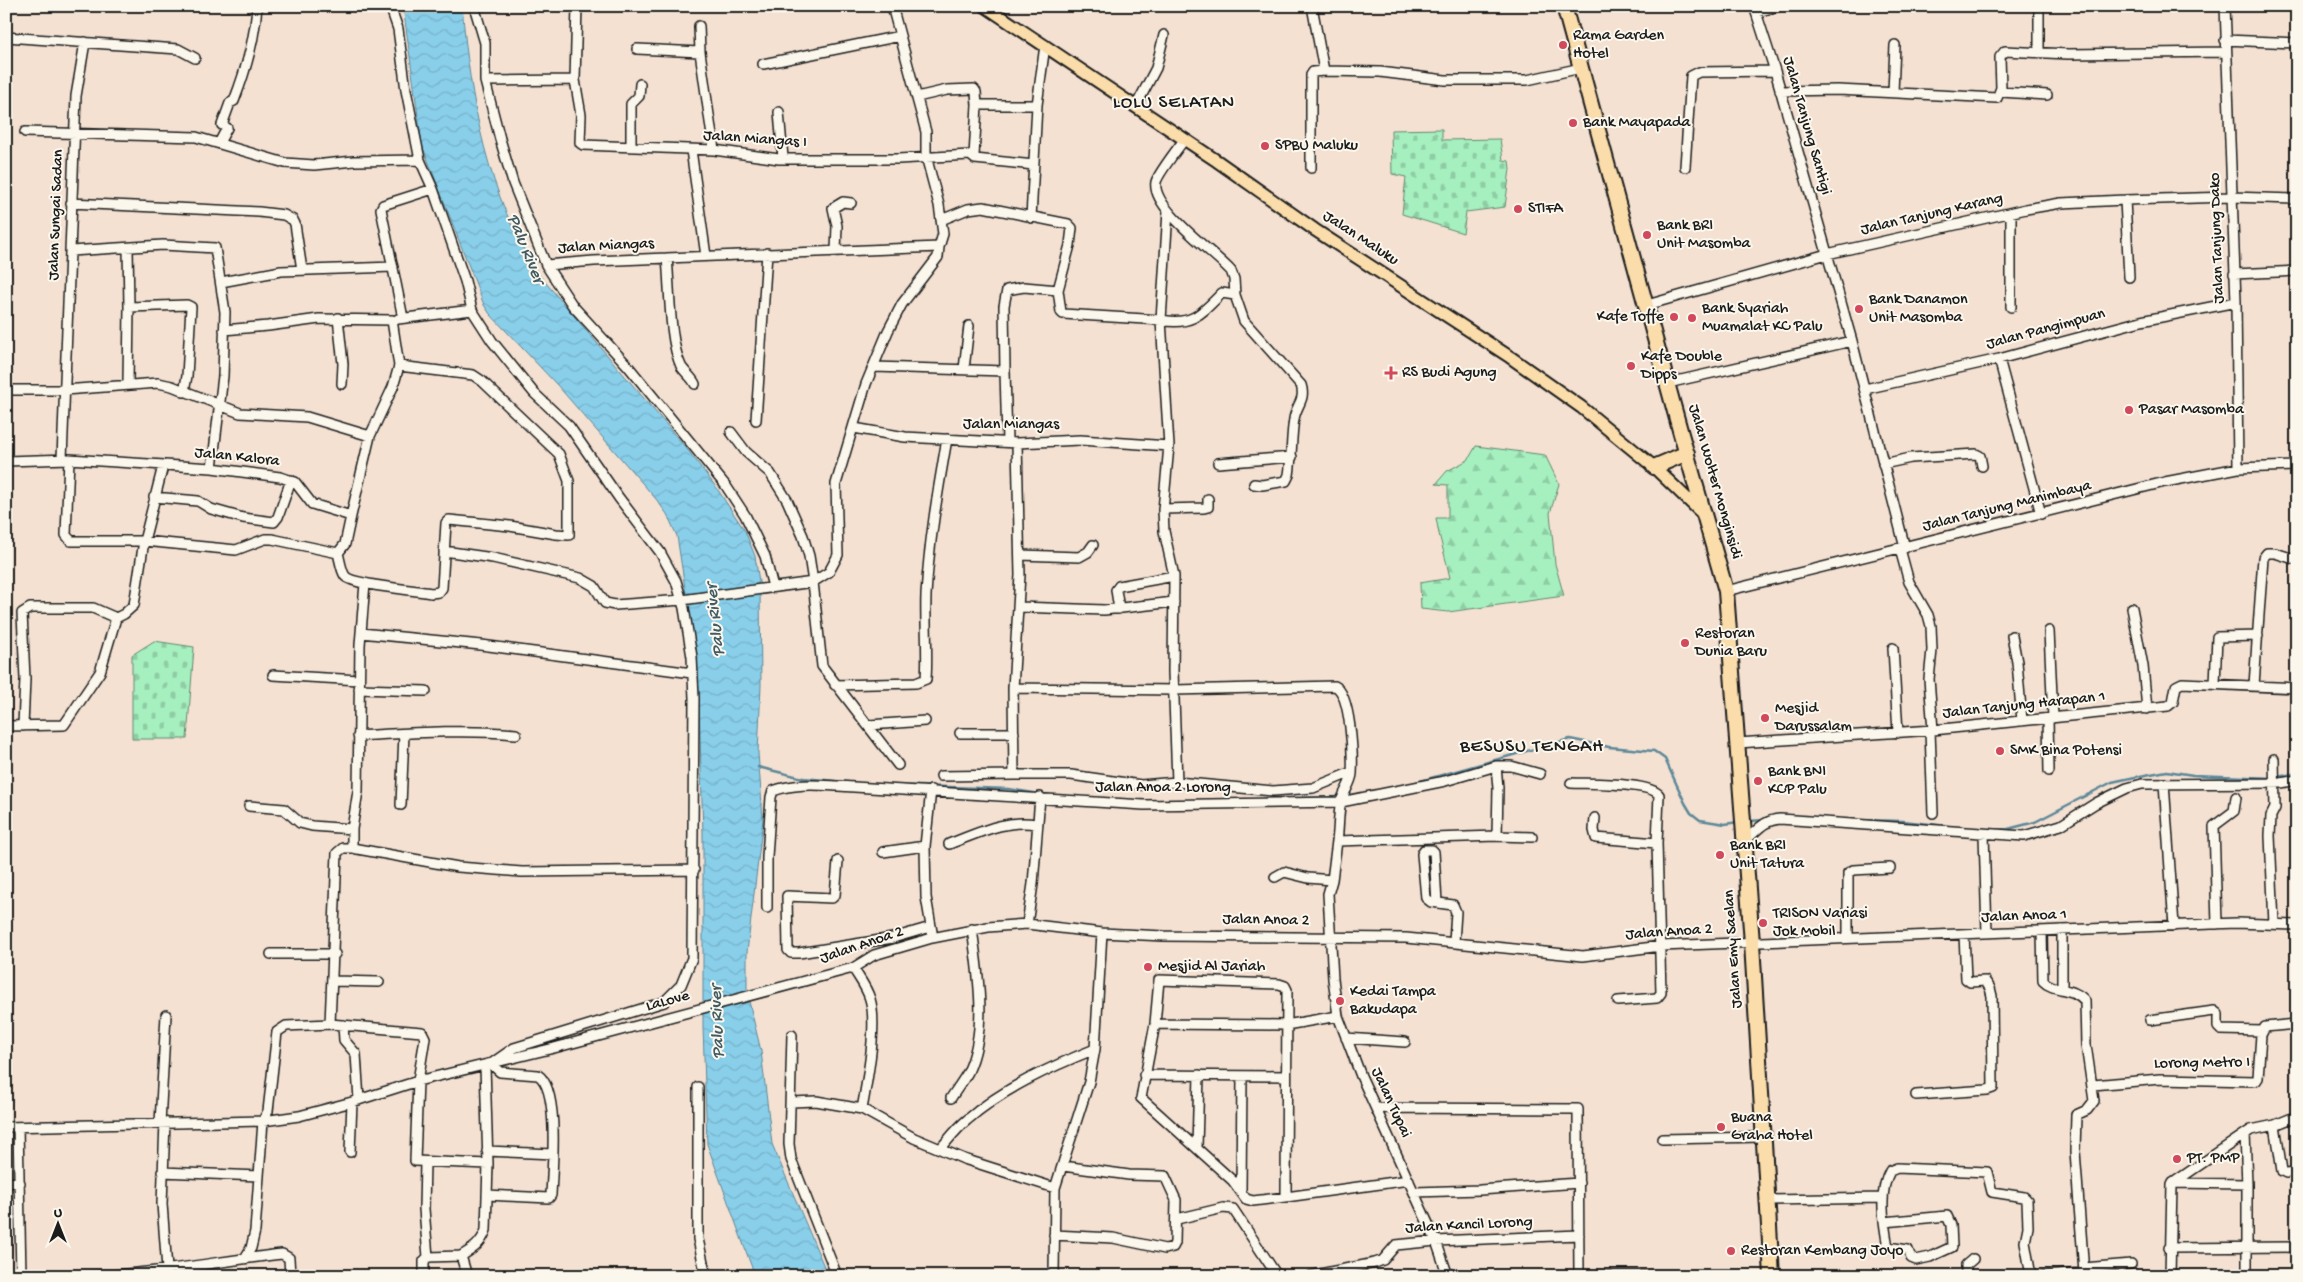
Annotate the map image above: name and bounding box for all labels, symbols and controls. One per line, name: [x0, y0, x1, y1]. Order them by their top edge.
place label: Rama Garden Hotel: [1573, 27, 1665, 64]
marker: Rama Garden Hotel: [1557, 39, 1569, 51]
street label: Jalan Tanjung Santigi: [1777, 55, 1835, 197]
district label: LOLU SELATAN: [1113, 92, 1235, 115]
place label: Bank Mayapada: [1582, 114, 1691, 133]
marker: Bank Mayapada: [1567, 117, 1579, 129]
street label: Jalan Miangas I: [703, 127, 807, 153]
place label: SPBU Maluku: [1275, 137, 1359, 156]
marker: SPBU Maluku: [1259, 140, 1271, 152]
street label: Jalan Sungai Sadan: [45, 149, 69, 281]
street label: Jalan Tanjung Dako: [2206, 172, 2230, 304]
street label: Jalan Tanjung Karang: [1859, 189, 2005, 241]
place label: STIFA: [1528, 200, 1565, 219]
marker: STIFA: [1512, 203, 1524, 215]
street label: Jalan Maluku: [1318, 207, 1402, 271]
water label: Palu River: [501, 211, 550, 290]
place label: Bank BRI Unit Masomba: [1656, 217, 1752, 254]
marker: Bank BRI Unit Masomba: [1641, 229, 1653, 241]
street label: Jalan Miangas: [558, 235, 656, 259]
place label: Bank Danamon Unit Masomba: [1868, 291, 1968, 328]
place label: Bank Syariah Muamalat KC Palu: [1701, 300, 1823, 337]
marker: Bank Danamon Unit Masomba: [1853, 303, 1865, 315]
street label: Jalan Pangimpuan: [1984, 305, 2108, 355]
place label: Kafe Toffe: [1597, 308, 1665, 327]
marker: Kafe Toffe: [1668, 311, 1680, 323]
marker: Bank Syariah Muamalat KC Palu: [1686, 312, 1698, 324]
place label: Kafe Double Dipps: [1640, 348, 1723, 385]
marker: Kafe Double Dipps: [1625, 360, 1637, 372]
place label: RS Budi Agung: [1402, 364, 1497, 383]
marker: RS Budi Agung: [1384, 366, 1398, 380]
place label: Pasar Masomba: [2138, 401, 2245, 420]
street label: Jalan Wolter Monginsidi: [1683, 402, 1745, 562]
marker: Pasar Masomba: [2123, 404, 2135, 416]
street label: Jalan Miangas: [963, 416, 1060, 435]
street label: Jalan Kalora: [194, 444, 281, 472]
street label: Jalan Tanjung Manimbaya: [1921, 477, 2094, 537]
water label: Palu River: [701, 579, 730, 658]
place label: Restoran Dunia Baru: [1694, 625, 1767, 662]
marker: Restoran Dunia Baru: [1679, 637, 1691, 649]
street label: Jalan Tanjung Harapan 1: [1942, 688, 2106, 724]
place label: Mesjid Darussalam: [1774, 700, 1853, 737]
marker: Mesjid Darussalam: [1759, 712, 1771, 724]
district label: BESUSU TENGAH: [1459, 736, 1604, 759]
place label: SMK Bina Potensi: [2010, 742, 2122, 761]
marker: SMK Bina Potensi: [1994, 745, 2006, 757]
place label: Bank BNI KCP Palu: [1767, 763, 1827, 800]
marker: Bank BNI KCP Palu: [1752, 775, 1764, 787]
street label: Jalan Anoa 2 Lorong: [1095, 779, 1231, 798]
place label: Bank BRI Unit Tatura: [1729, 837, 1805, 874]
marker: Bank BRI Unit Tatura: [1714, 849, 1726, 861]
street label: Jalan Emy Saelan: [1720, 889, 1748, 1009]
place label: TRISON Variasi Jok Mobil: [1772, 905, 1868, 942]
street label: Jalan Anoa 1: [1981, 906, 2067, 928]
street label: Jalan Anoa 2: [1222, 911, 1310, 931]
marker: TRISON Variasi Jok Mobil: [1757, 917, 1769, 929]
street label: Jalan Anoa 2: [1625, 920, 1713, 946]
street label: Jalan Anoa 2: [818, 923, 906, 969]
place label: Mesjid Al Jariah: [1158, 958, 1266, 977]
marker: Mesjid Al Jariah: [1142, 961, 1154, 973]
water label: Palu River: [706, 981, 730, 1059]
place label: Kedai Tampa Bakudapa: [1349, 983, 1437, 1020]
street label: LaLove: [644, 987, 693, 1017]
marker: Kedai Tampa Bakudapa: [1334, 995, 1346, 1007]
street label: Lorong Metro I: [2154, 1054, 2250, 1074]
street label: Jalan Tupai: [1366, 1065, 1414, 1141]
place label: Buana Graha Hotel: [1730, 1109, 1813, 1146]
marker: Buana Graha Hotel: [1715, 1121, 1727, 1133]
place label: PT. PMP: [2186, 1150, 2240, 1169]
marker: PT. PMP: [2171, 1153, 2183, 1165]
north arrow: [32, 1200, 82, 1250]
text: U: [54, 1205, 62, 1222]
street label: Jalan Kancil Lorong: [1405, 1213, 1533, 1239]
place label: Restoran Kembang Joyo: [1741, 1242, 1904, 1261]
marker: Restoran Kembang Joyo: [1725, 1245, 1737, 1257]

